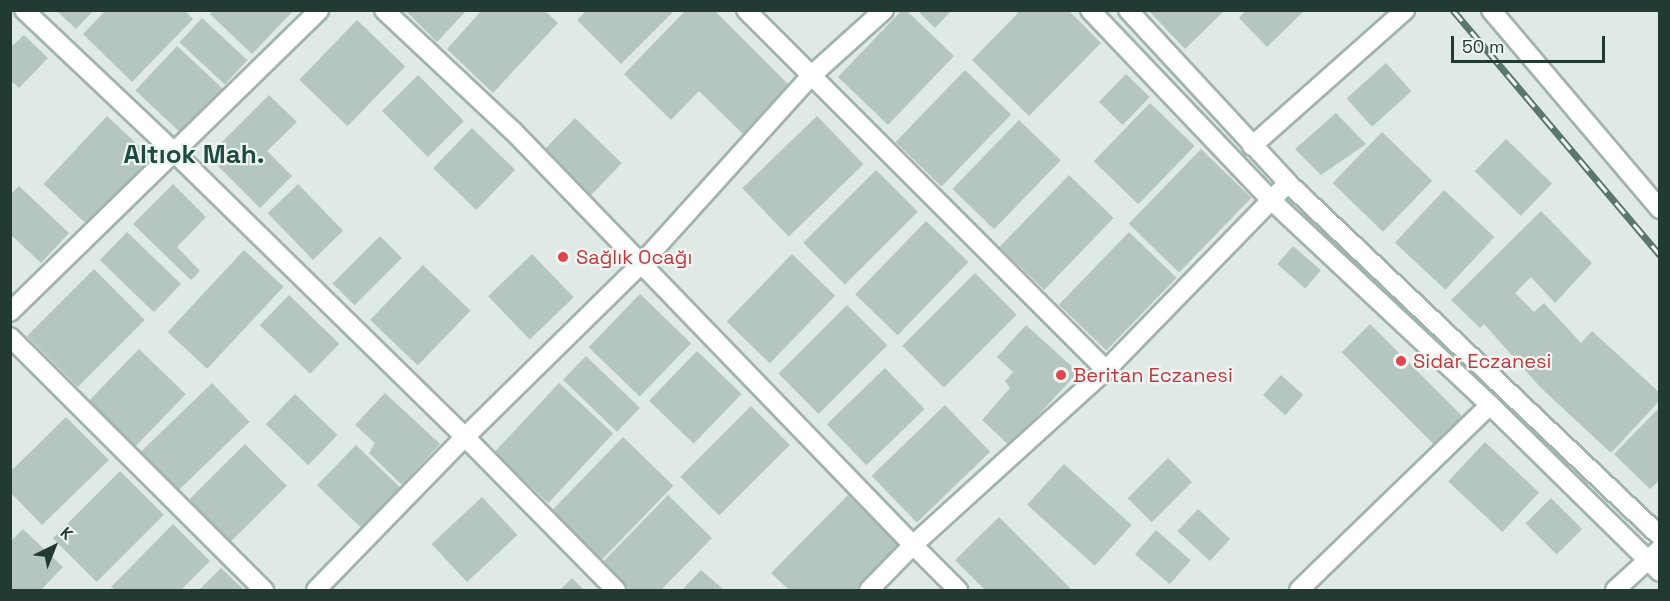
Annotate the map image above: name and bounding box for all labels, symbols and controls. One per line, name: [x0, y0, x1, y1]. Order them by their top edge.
scale bar: [1454, 24, 1608, 62]
text: 50 m: [1462, 35, 1504, 58]
district label: Altıok Mah.: [123, 139, 265, 171]
place label: Sağlık Ocağı: [576, 245, 692, 269]
marker: Sağlık Ocağı: [554, 248, 572, 266]
place label: Sidar Eczanesi: [1413, 349, 1551, 373]
marker: Sidar Eczanesi: [1394, 354, 1408, 368]
place label: Beritan Eczanesi: [1073, 363, 1233, 387]
marker: Beritan Eczanesi: [1054, 368, 1068, 382]
north arrow: [24, 517, 84, 577]
text: K: [56, 522, 77, 545]

